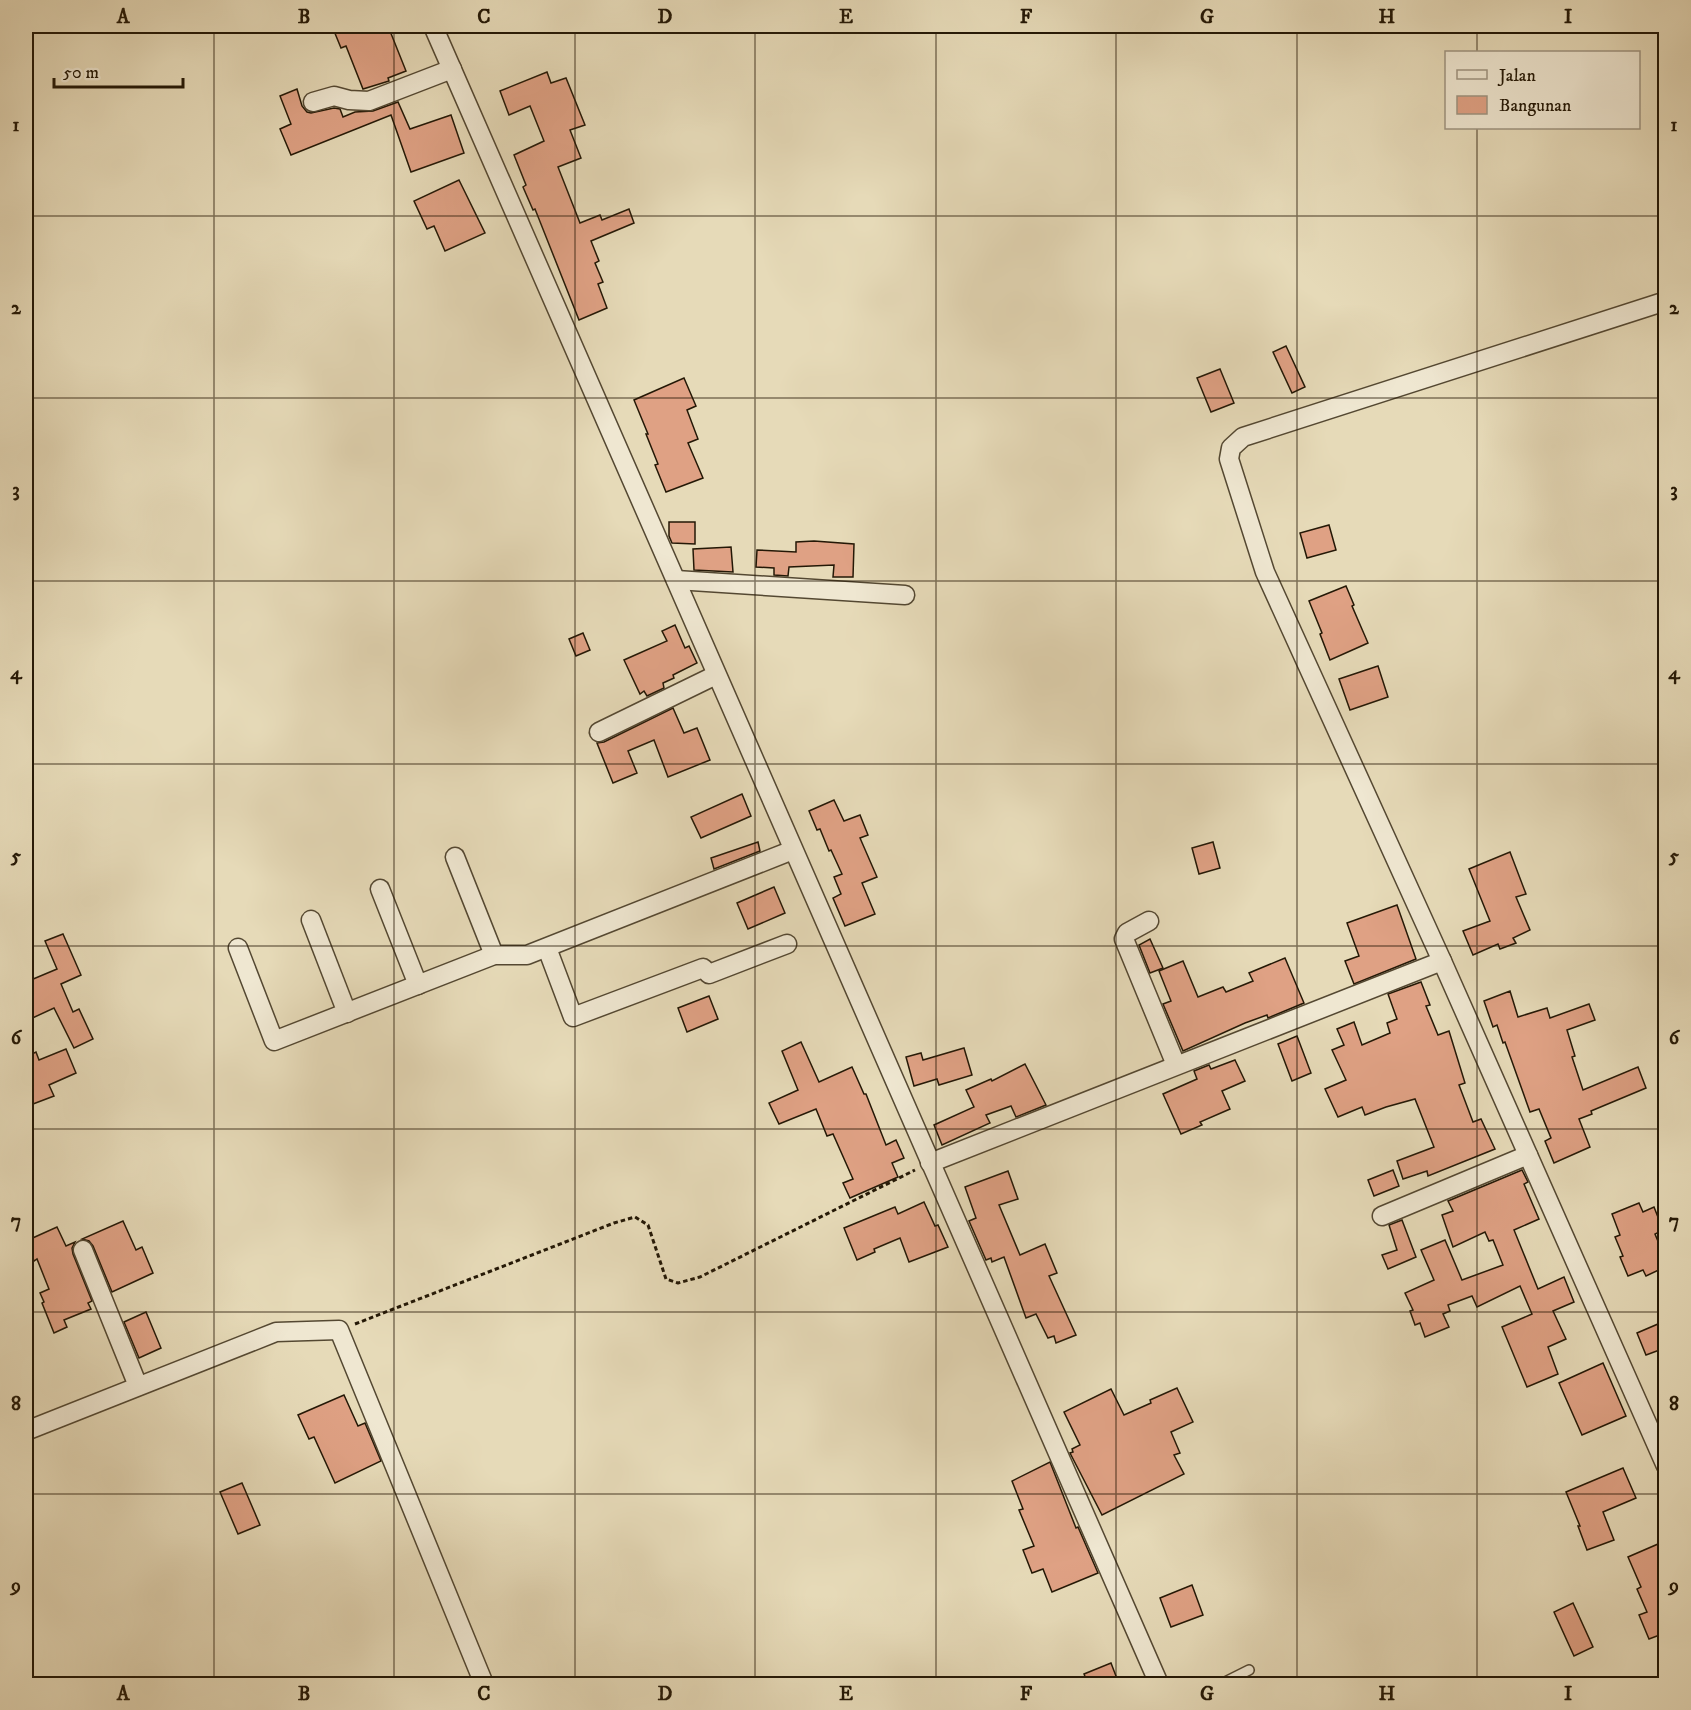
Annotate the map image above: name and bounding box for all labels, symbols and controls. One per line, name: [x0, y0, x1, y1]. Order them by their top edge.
text: A: [116, 5, 131, 30]
text: B: [298, 5, 310, 30]
text: C: [477, 5, 491, 30]
text: D: [658, 5, 673, 30]
text: E: [839, 5, 853, 30]
text: F: [1020, 5, 1033, 30]
text: G: [1200, 5, 1214, 30]
text: H: [1379, 5, 1396, 30]
text: I: [1564, 5, 1572, 30]
scale bar: [54, 51, 183, 89]
legend: [1445, 51, 1640, 129]
text: 50 m: [63, 62, 99, 84]
text: Jalan: [1497, 65, 1537, 87]
text: Bangunan: [1499, 95, 1572, 117]
text: 1: [12, 113, 20, 138]
text: 1: [1670, 113, 1678, 138]
text: 2: [11, 296, 22, 321]
text: 2: [1669, 296, 1680, 321]
text: 3: [12, 478, 20, 503]
text: 3: [1670, 478, 1678, 503]
text: 4: [10, 661, 23, 686]
text: 4: [1668, 661, 1681, 686]
text: 5: [10, 844, 21, 869]
text: 5: [1668, 844, 1679, 869]
text: 6: [11, 1026, 23, 1051]
text: 6: [1669, 1026, 1681, 1051]
text: 7: [11, 1209, 21, 1234]
text: 7: [1669, 1209, 1679, 1234]
text: 8: [11, 1392, 21, 1417]
text: 8: [1669, 1392, 1679, 1417]
text: 9: [9, 1574, 21, 1599]
text: 9: [1667, 1574, 1679, 1599]
text: A: [116, 1682, 131, 1707]
text: B: [298, 1682, 310, 1707]
text: C: [477, 1682, 491, 1707]
text: D: [658, 1682, 673, 1707]
text: E: [839, 1682, 853, 1707]
text: F: [1020, 1682, 1033, 1707]
text: G: [1200, 1682, 1214, 1707]
text: H: [1379, 1682, 1396, 1707]
text: I: [1564, 1682, 1572, 1707]

